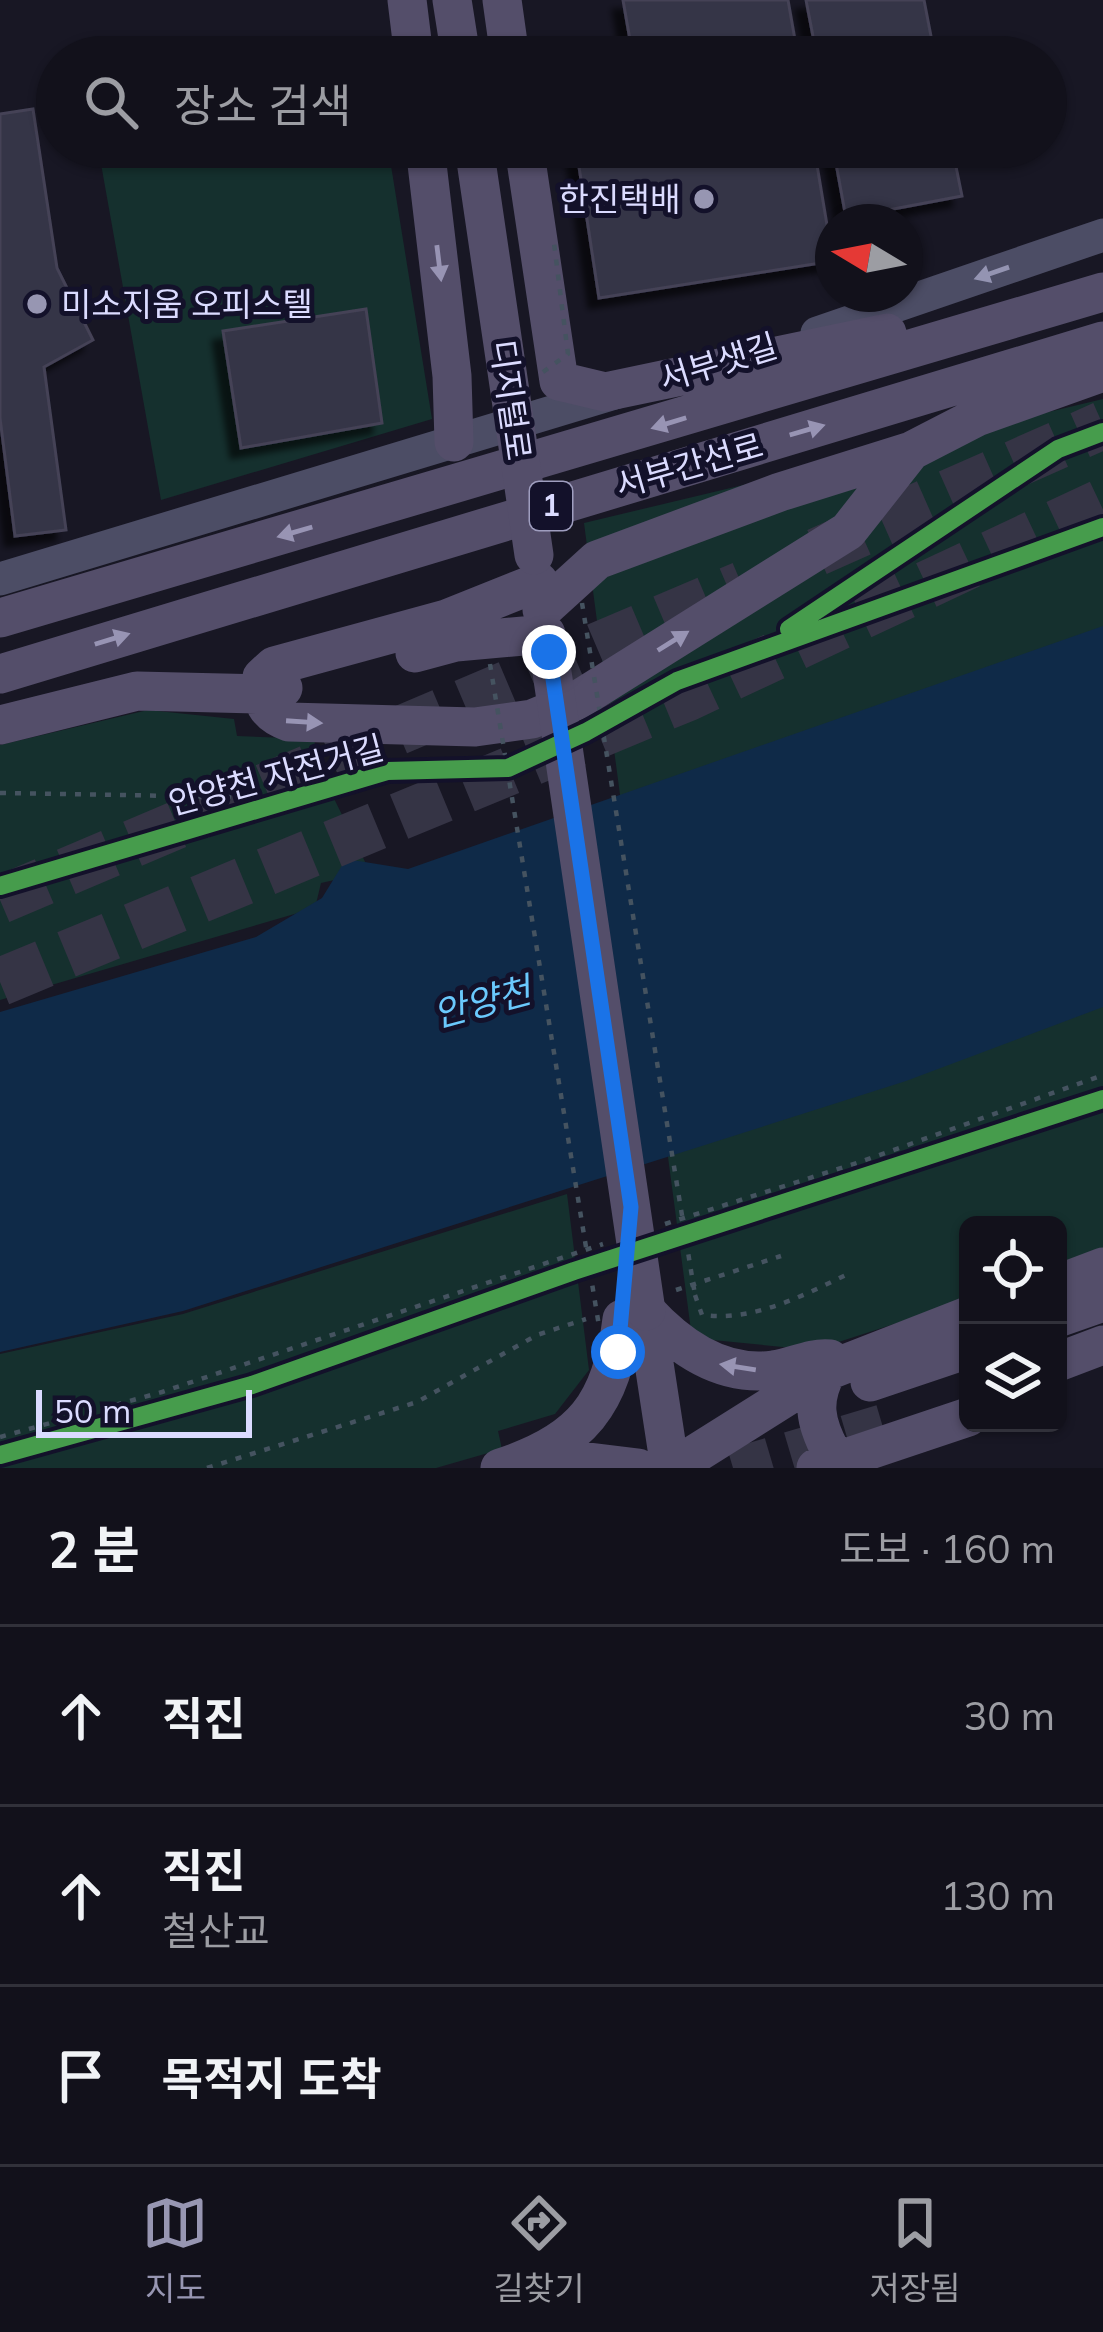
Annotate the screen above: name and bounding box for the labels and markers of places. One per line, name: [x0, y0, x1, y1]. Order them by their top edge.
place label: 한진택배: [559, 178, 680, 219]
marker: 한진택배: [691, 186, 717, 212]
place label: 미소지움 오피스텔: [61, 283, 313, 324]
marker: 미소지움 오피스텔: [24, 291, 50, 317]

